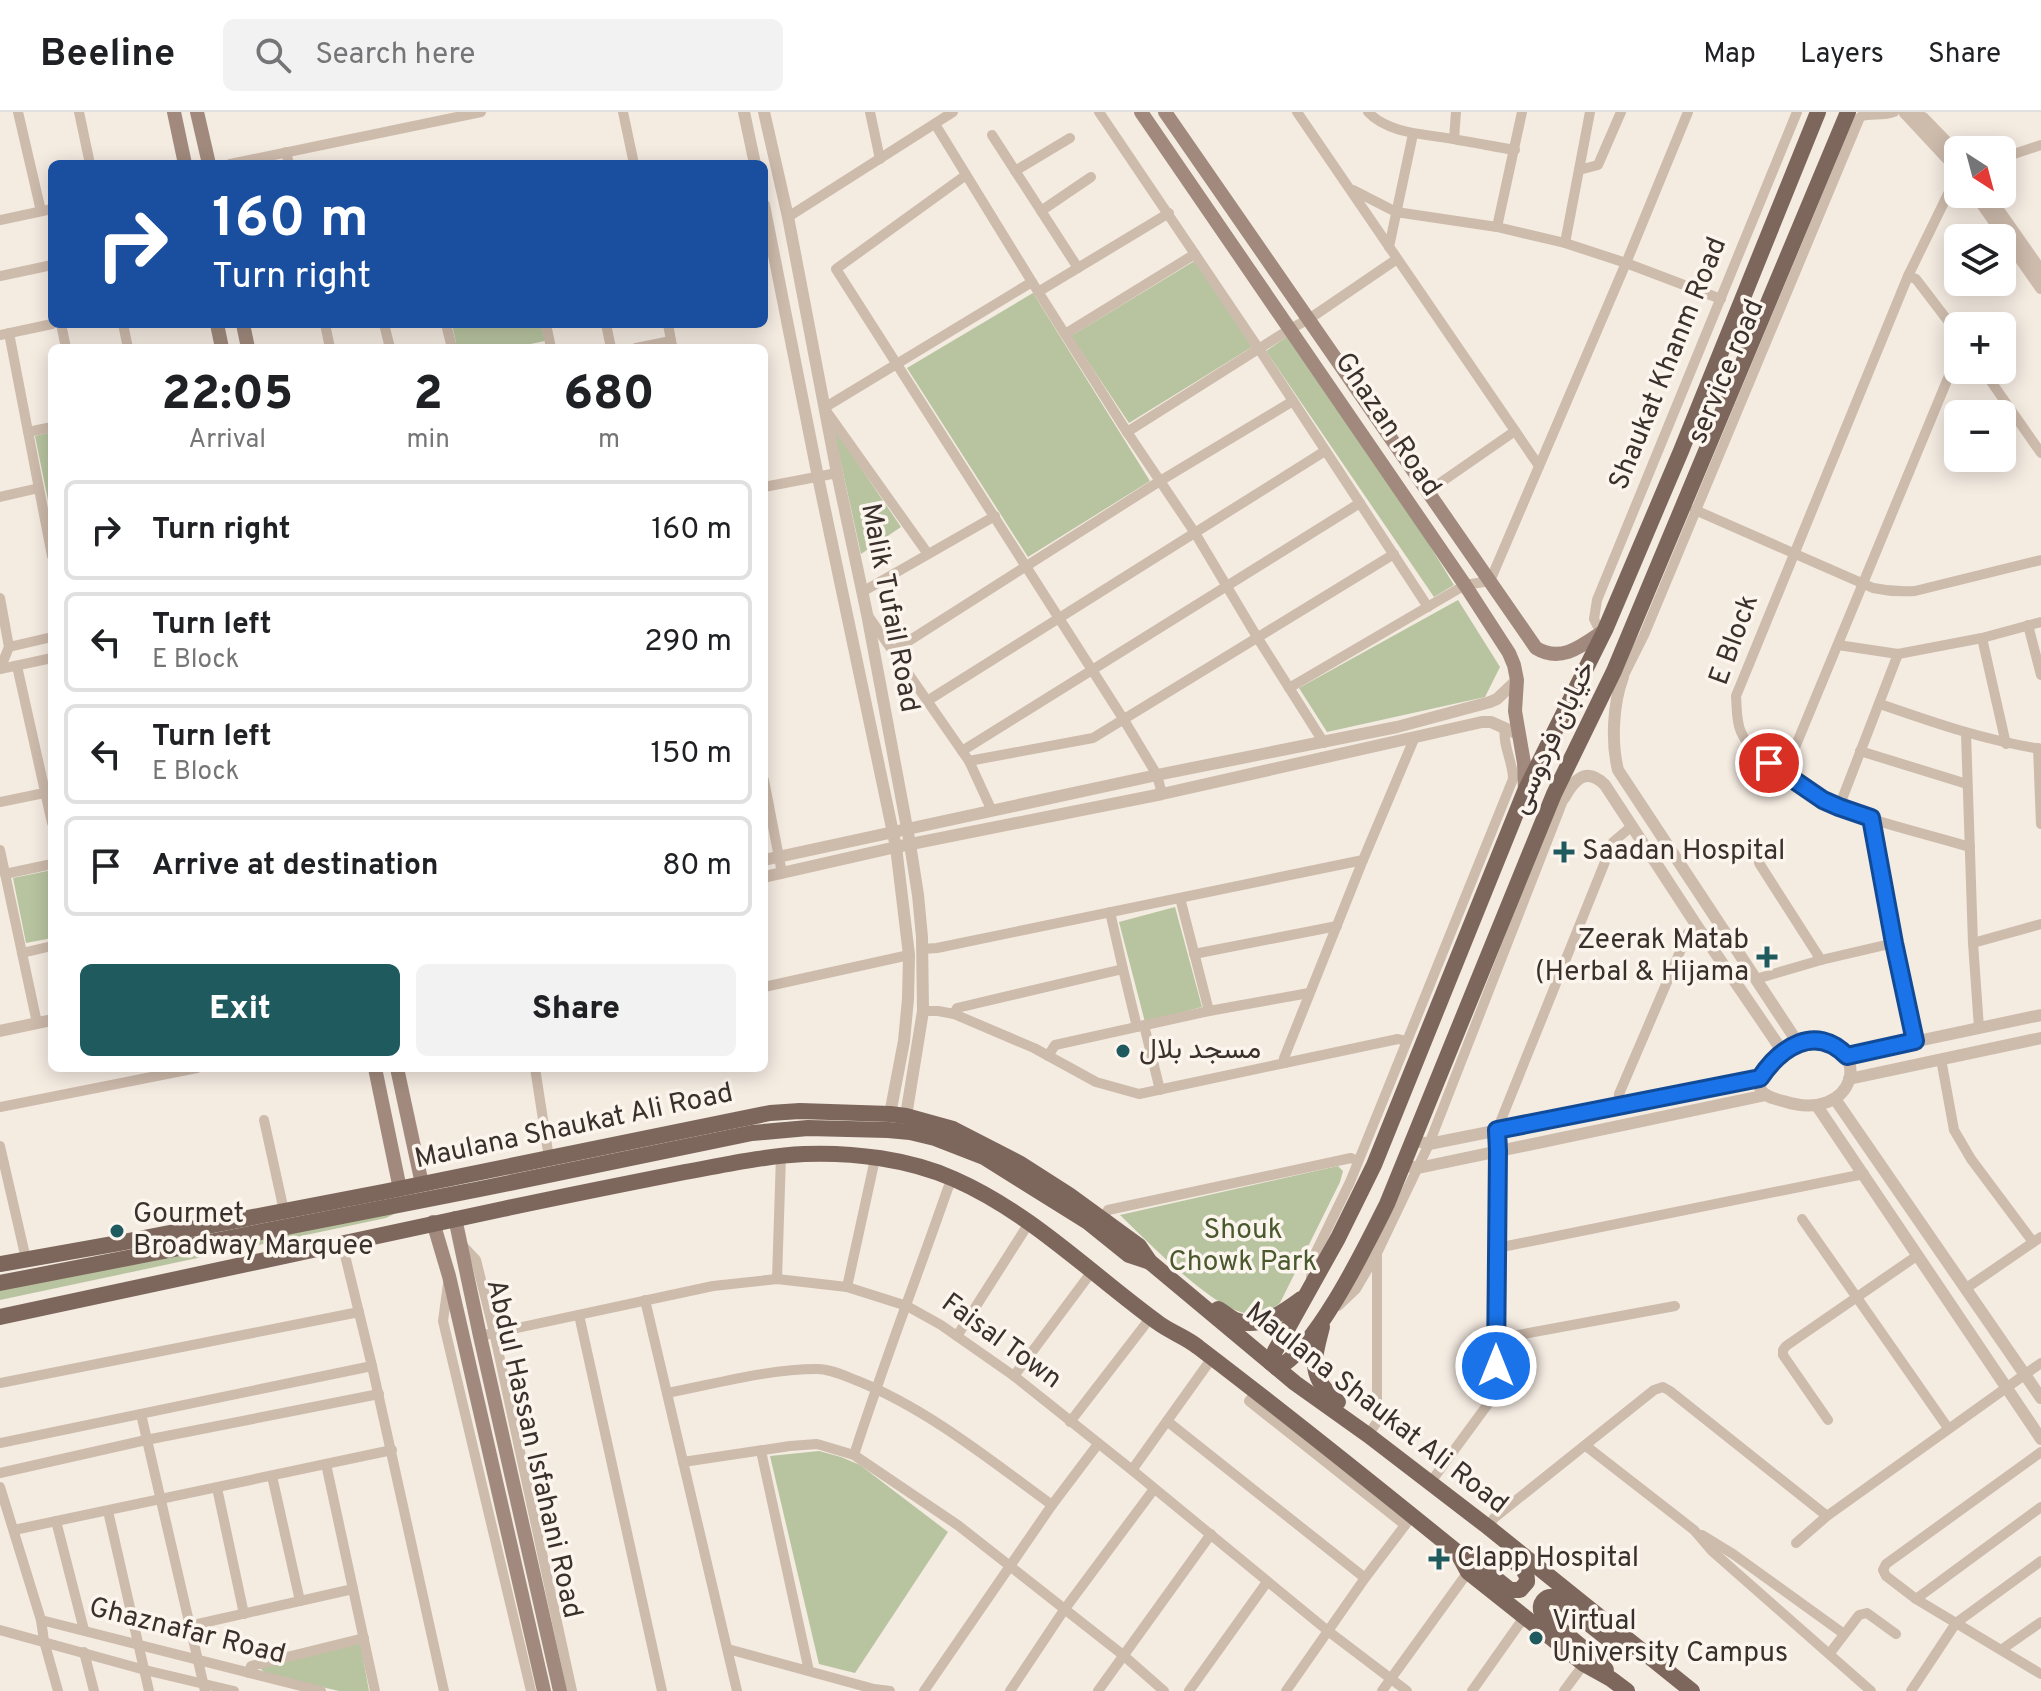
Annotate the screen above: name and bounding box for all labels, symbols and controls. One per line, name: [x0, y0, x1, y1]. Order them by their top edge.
search box: [223, 19, 783, 91]
text: Beeline: [40, 31, 175, 80]
icon: search: [251, 33, 295, 77]
text: Search here: [315, 37, 475, 74]
text: Map: [1703, 37, 1756, 73]
text: Layers: [1800, 37, 1884, 73]
text: Share: [1928, 37, 2001, 73]
north arrow: [1944, 136, 2016, 208]
map controls: [1944, 136, 2016, 472]
text: 160 m: [212, 186, 369, 256]
icon: right: [80, 192, 184, 296]
button: layers: [1944, 224, 2016, 296]
street label: Shaukat Khanm Road: [1602, 232, 1736, 496]
text: Turn right: [212, 255, 371, 301]
street label: service road: [1680, 294, 1774, 450]
button: +: [1944, 312, 2016, 384]
street label: Ghazan Road: [1326, 346, 1448, 504]
text: 22:05: [161, 366, 293, 426]
text: 2: [414, 366, 443, 426]
text: 680: [563, 366, 655, 426]
button: −: [1944, 400, 2016, 472]
text: Arrival: [189, 424, 266, 457]
text: min: [407, 424, 450, 457]
text: m: [598, 424, 620, 457]
street label: Malik Tufail Road: [851, 501, 927, 715]
icon: right: [84, 508, 128, 552]
text: Turn right: [152, 512, 290, 549]
text: 160 m: [651, 512, 732, 549]
street label: E Block: [1702, 590, 1768, 690]
text: Turn left: [152, 607, 272, 644]
icon: left: [84, 620, 128, 664]
text: 290 m: [644, 624, 732, 661]
text: E Block: [152, 644, 239, 677]
street label: خیابان فردوسی: [1503, 656, 1605, 820]
text: Turn left: [152, 719, 272, 756]
pin: [1735, 729, 1803, 797]
icon: left: [84, 732, 128, 776]
text: 150 m: [651, 736, 732, 773]
icon: arrive: [1747, 741, 1791, 785]
text: E Block: [152, 756, 239, 789]
place label: Saadan Hospital: [1582, 834, 1785, 870]
marker: Saadan Hospital: [1553, 841, 1575, 863]
icon: arrive: [84, 844, 128, 888]
text: Arrive at destination: [152, 848, 438, 885]
text: 80 m: [662, 848, 732, 885]
place label: Zeerak Matab (Herbal & Hijama: [1535, 923, 1749, 991]
marker: Zeerak Matab (Herbal & Hijama: [1756, 946, 1778, 968]
button: Exit: [80, 964, 400, 1056]
button: Share: [416, 964, 736, 1056]
place label: مسجد بلال: [1139, 1033, 1261, 1069]
marker: مسجد بلال: [1114, 1042, 1132, 1060]
street label: Maulana Shaukat Ali Road: [412, 1076, 736, 1178]
place label: Gourmet Broadway Marquee: [133, 1197, 373, 1265]
park label: Shouk Chowk Park: [1169, 1213, 1317, 1281]
marker: Gourmet Broadway Marquee: [108, 1222, 126, 1240]
street label: Abdul Hassan Isfahani Road: [476, 1276, 590, 1622]
street label: Faisal Town: [934, 1286, 1068, 1398]
street label: Maulana Shaukat Ali Road: [1237, 1295, 1515, 1523]
position arrow: [1454, 1324, 1538, 1408]
place label: Clapp Hospital: [1457, 1541, 1639, 1577]
marker: Clapp Hospital: [1428, 1548, 1450, 1570]
street label: Ghaznafar Road: [85, 1590, 289, 1674]
place label: Virtual University Campus: [1552, 1604, 1788, 1672]
marker: Virtual University Campus: [1527, 1629, 1545, 1647]

